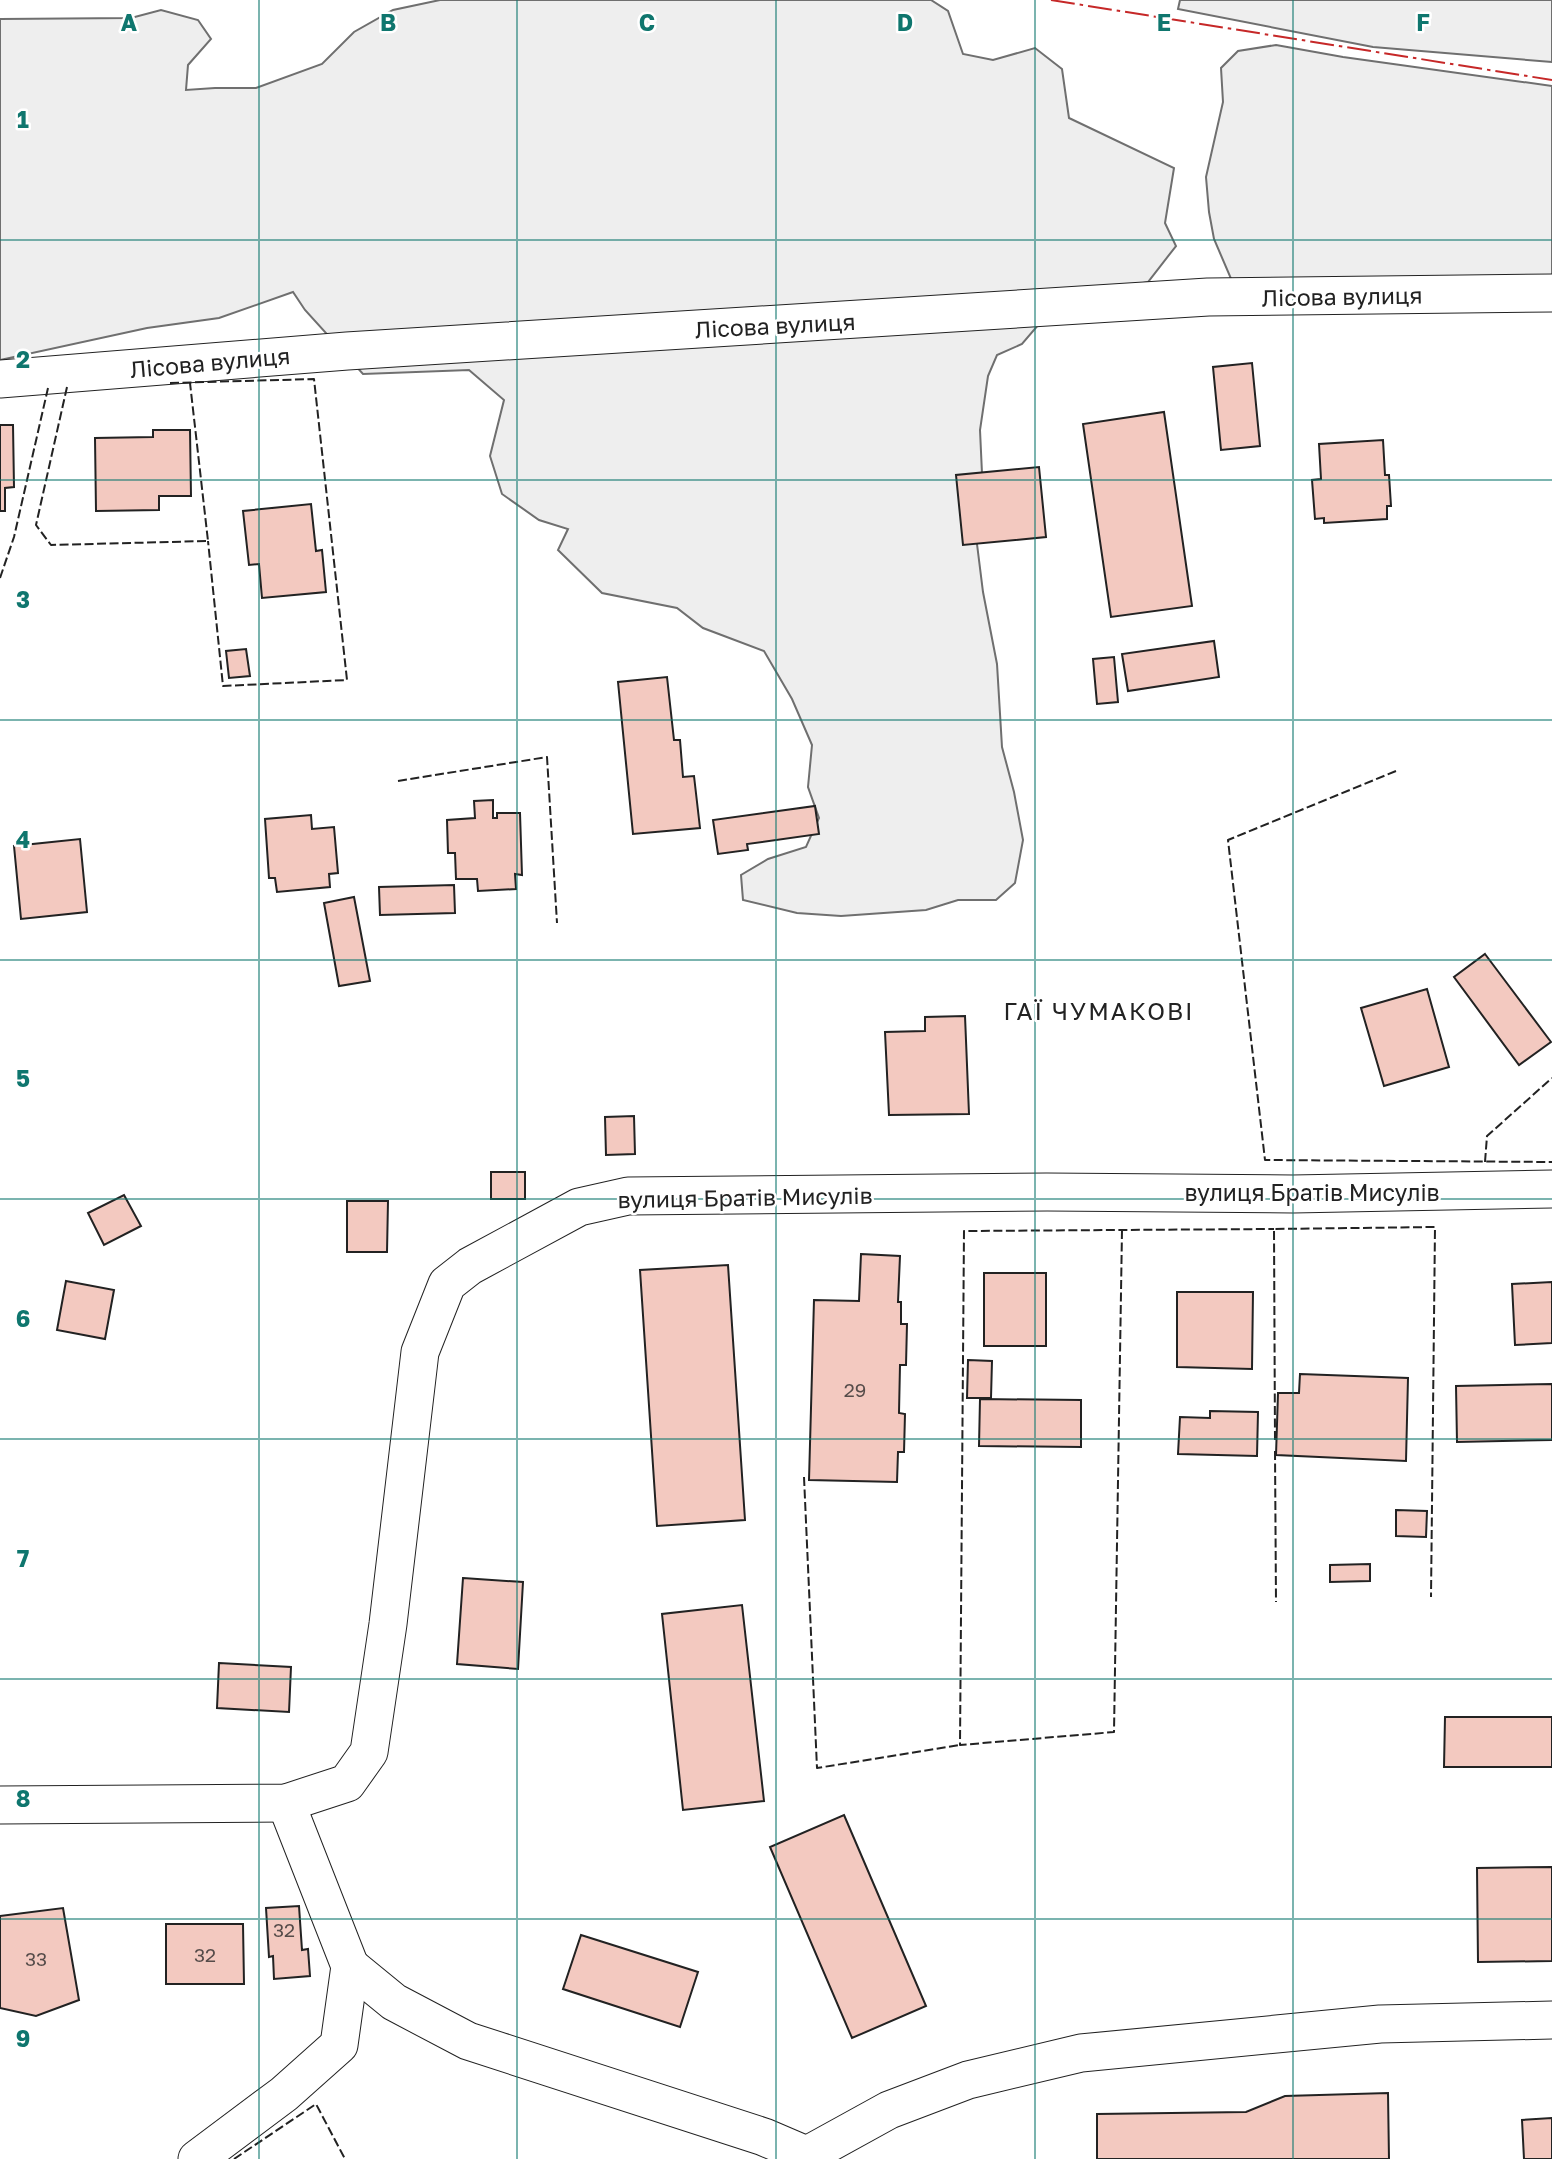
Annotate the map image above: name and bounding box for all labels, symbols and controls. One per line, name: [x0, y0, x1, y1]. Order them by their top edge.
text: A: [121, 8, 138, 36]
text: B: [380, 8, 396, 36]
text: C: [639, 8, 655, 36]
text: D: [897, 8, 913, 36]
text: E: [1157, 8, 1171, 36]
text: F: [1416, 8, 1430, 36]
text: 1: [17, 105, 29, 133]
street label: Лісова вулиця: [1261, 281, 1423, 311]
street label: Лісова вулиця: [694, 307, 856, 343]
street label: Лісова вулиця: [129, 341, 291, 383]
text: 2: [16, 345, 30, 373]
text: 3: [16, 585, 30, 613]
text: 4: [16, 825, 30, 853]
district label: ГАЇ ЧУМАКОВІ: [1003, 996, 1195, 1025]
text: 5: [16, 1064, 30, 1092]
street label: вулиця Братів Мисулів: [1184, 1178, 1440, 1206]
street label: вулиця Братів Мисулів: [617, 1181, 873, 1213]
text: 6: [16, 1304, 30, 1332]
house number: 29: [844, 1378, 866, 1401]
text: 7: [17, 1544, 29, 1572]
text: 8: [16, 1784, 30, 1812]
house number: 32: [273, 1918, 295, 1941]
house number: 32: [194, 1943, 216, 1966]
house number: 33: [25, 1947, 47, 1970]
text: 9: [16, 2024, 30, 2052]

